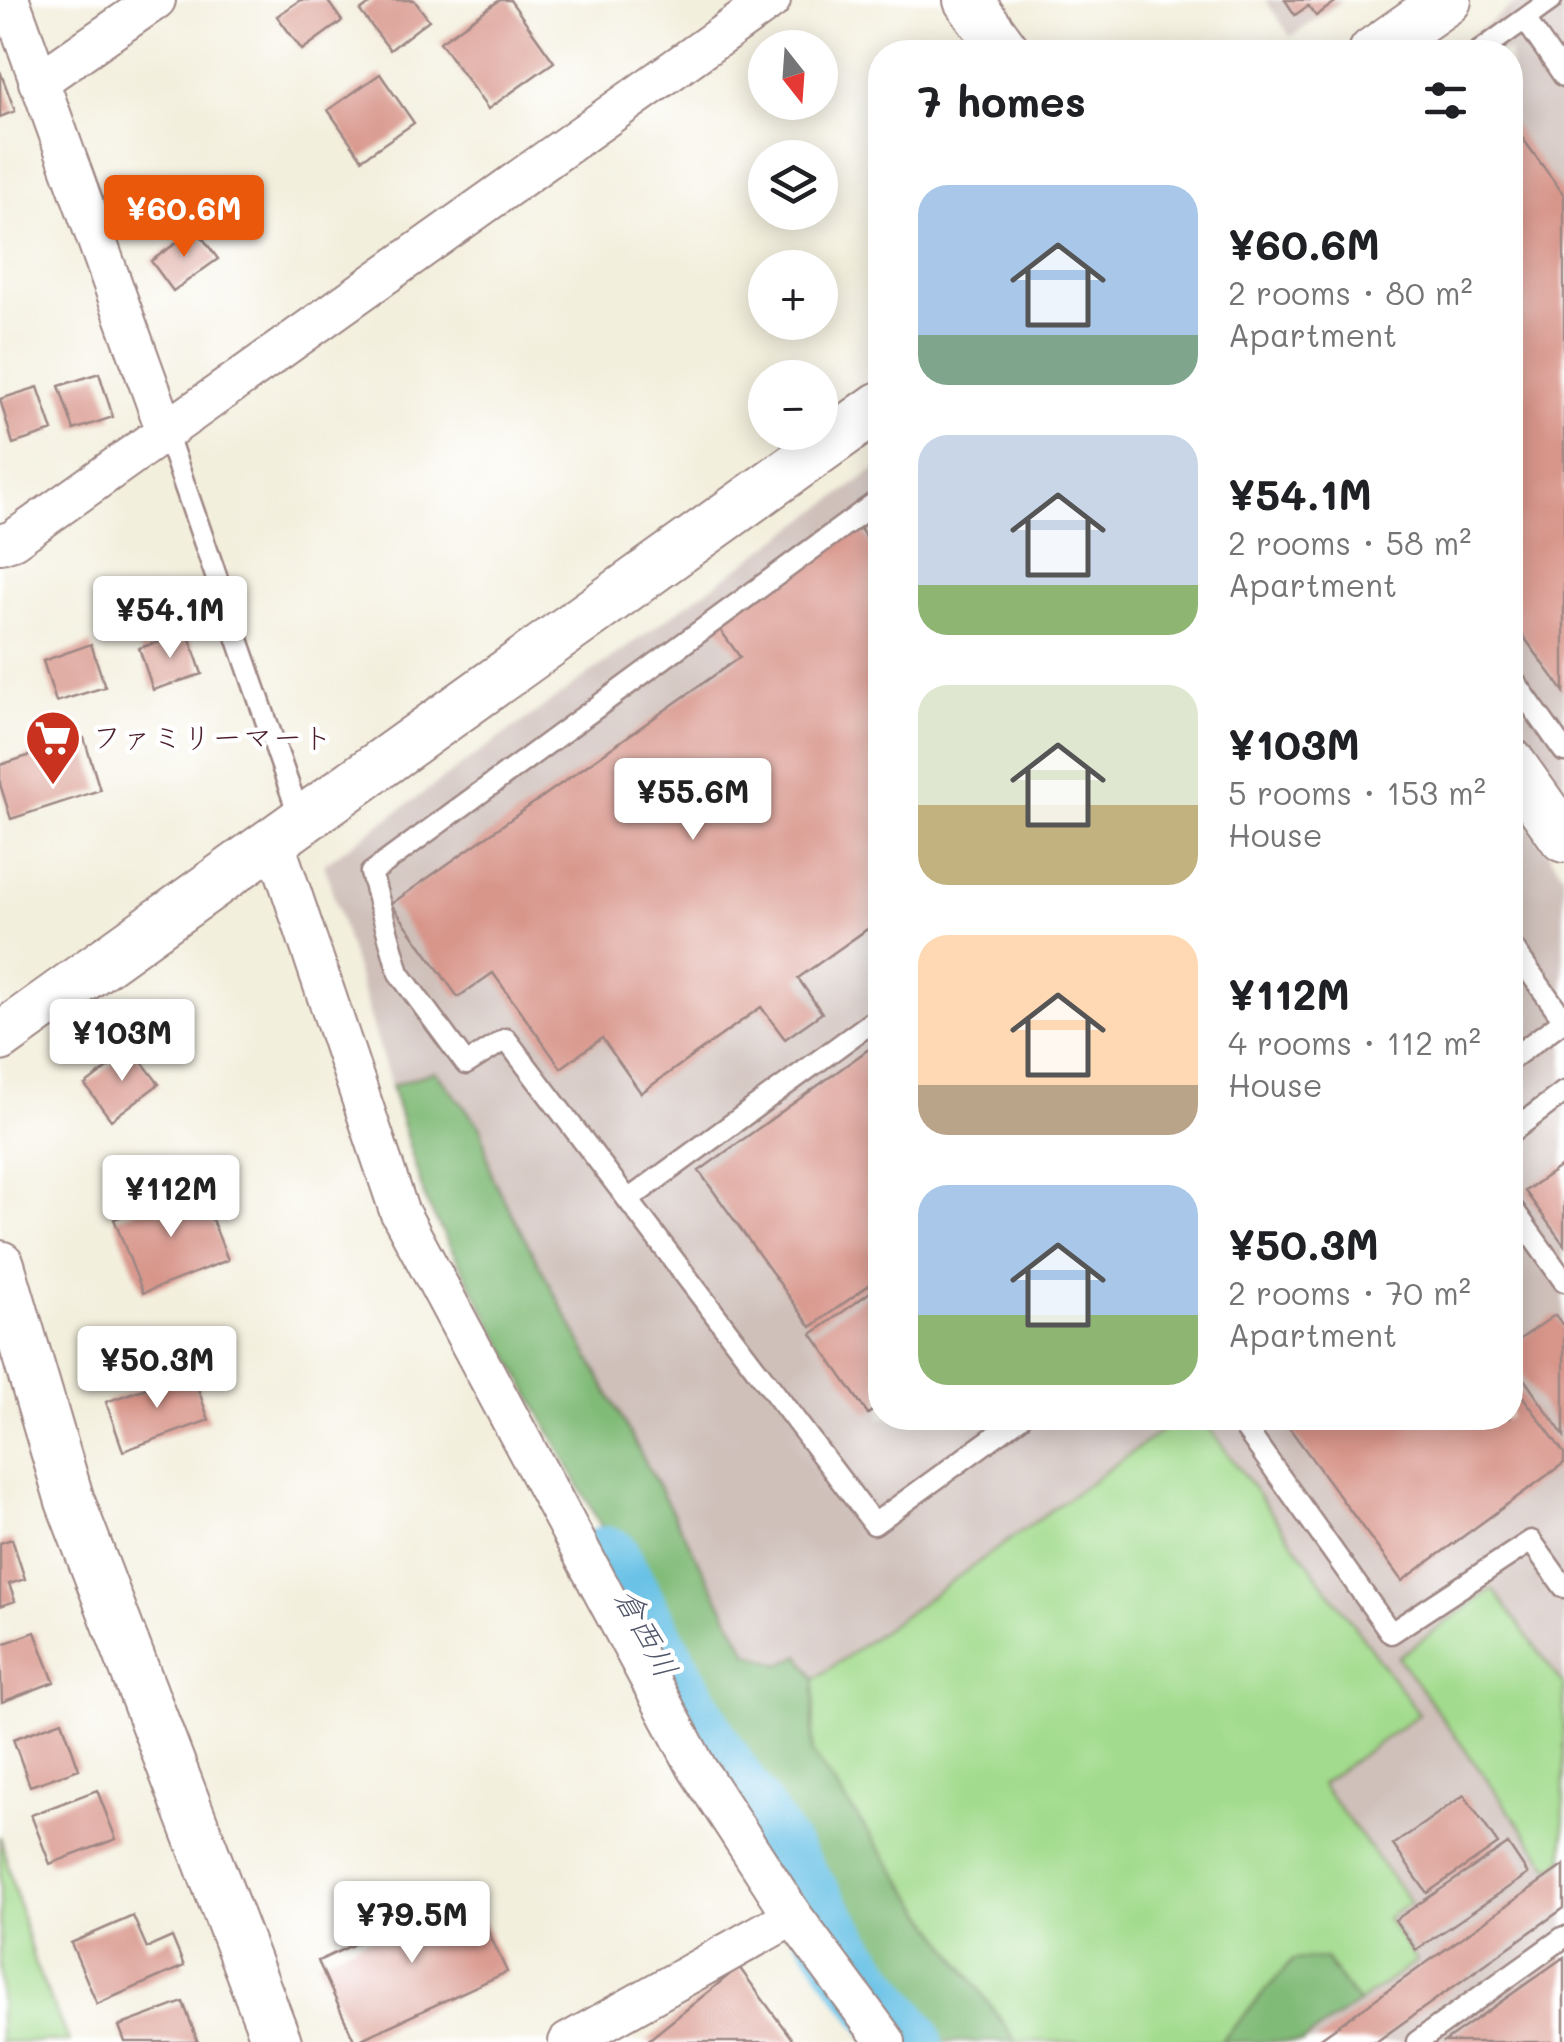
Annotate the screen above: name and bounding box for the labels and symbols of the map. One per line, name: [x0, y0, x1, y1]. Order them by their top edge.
north arrow: [748, 30, 838, 120]
pin: ¥60.6M: [103, 175, 265, 260]
pin: ¥54.1M: [89, 576, 251, 661]
supermarket icon: ファミリーマート: [23, 708, 83, 787]
place label: ファミリーマート: [92, 716, 333, 756]
pin: ¥55.6M: [612, 758, 774, 843]
pin: ¥103M: [52, 999, 192, 1084]
pin: ¥112M: [101, 1155, 241, 1240]
pin: ¥50.3M: [76, 1326, 238, 1411]
water label: 倉西川: [607, 1580, 689, 1684]
pin: ¥79.5M: [331, 1881, 493, 1966]

